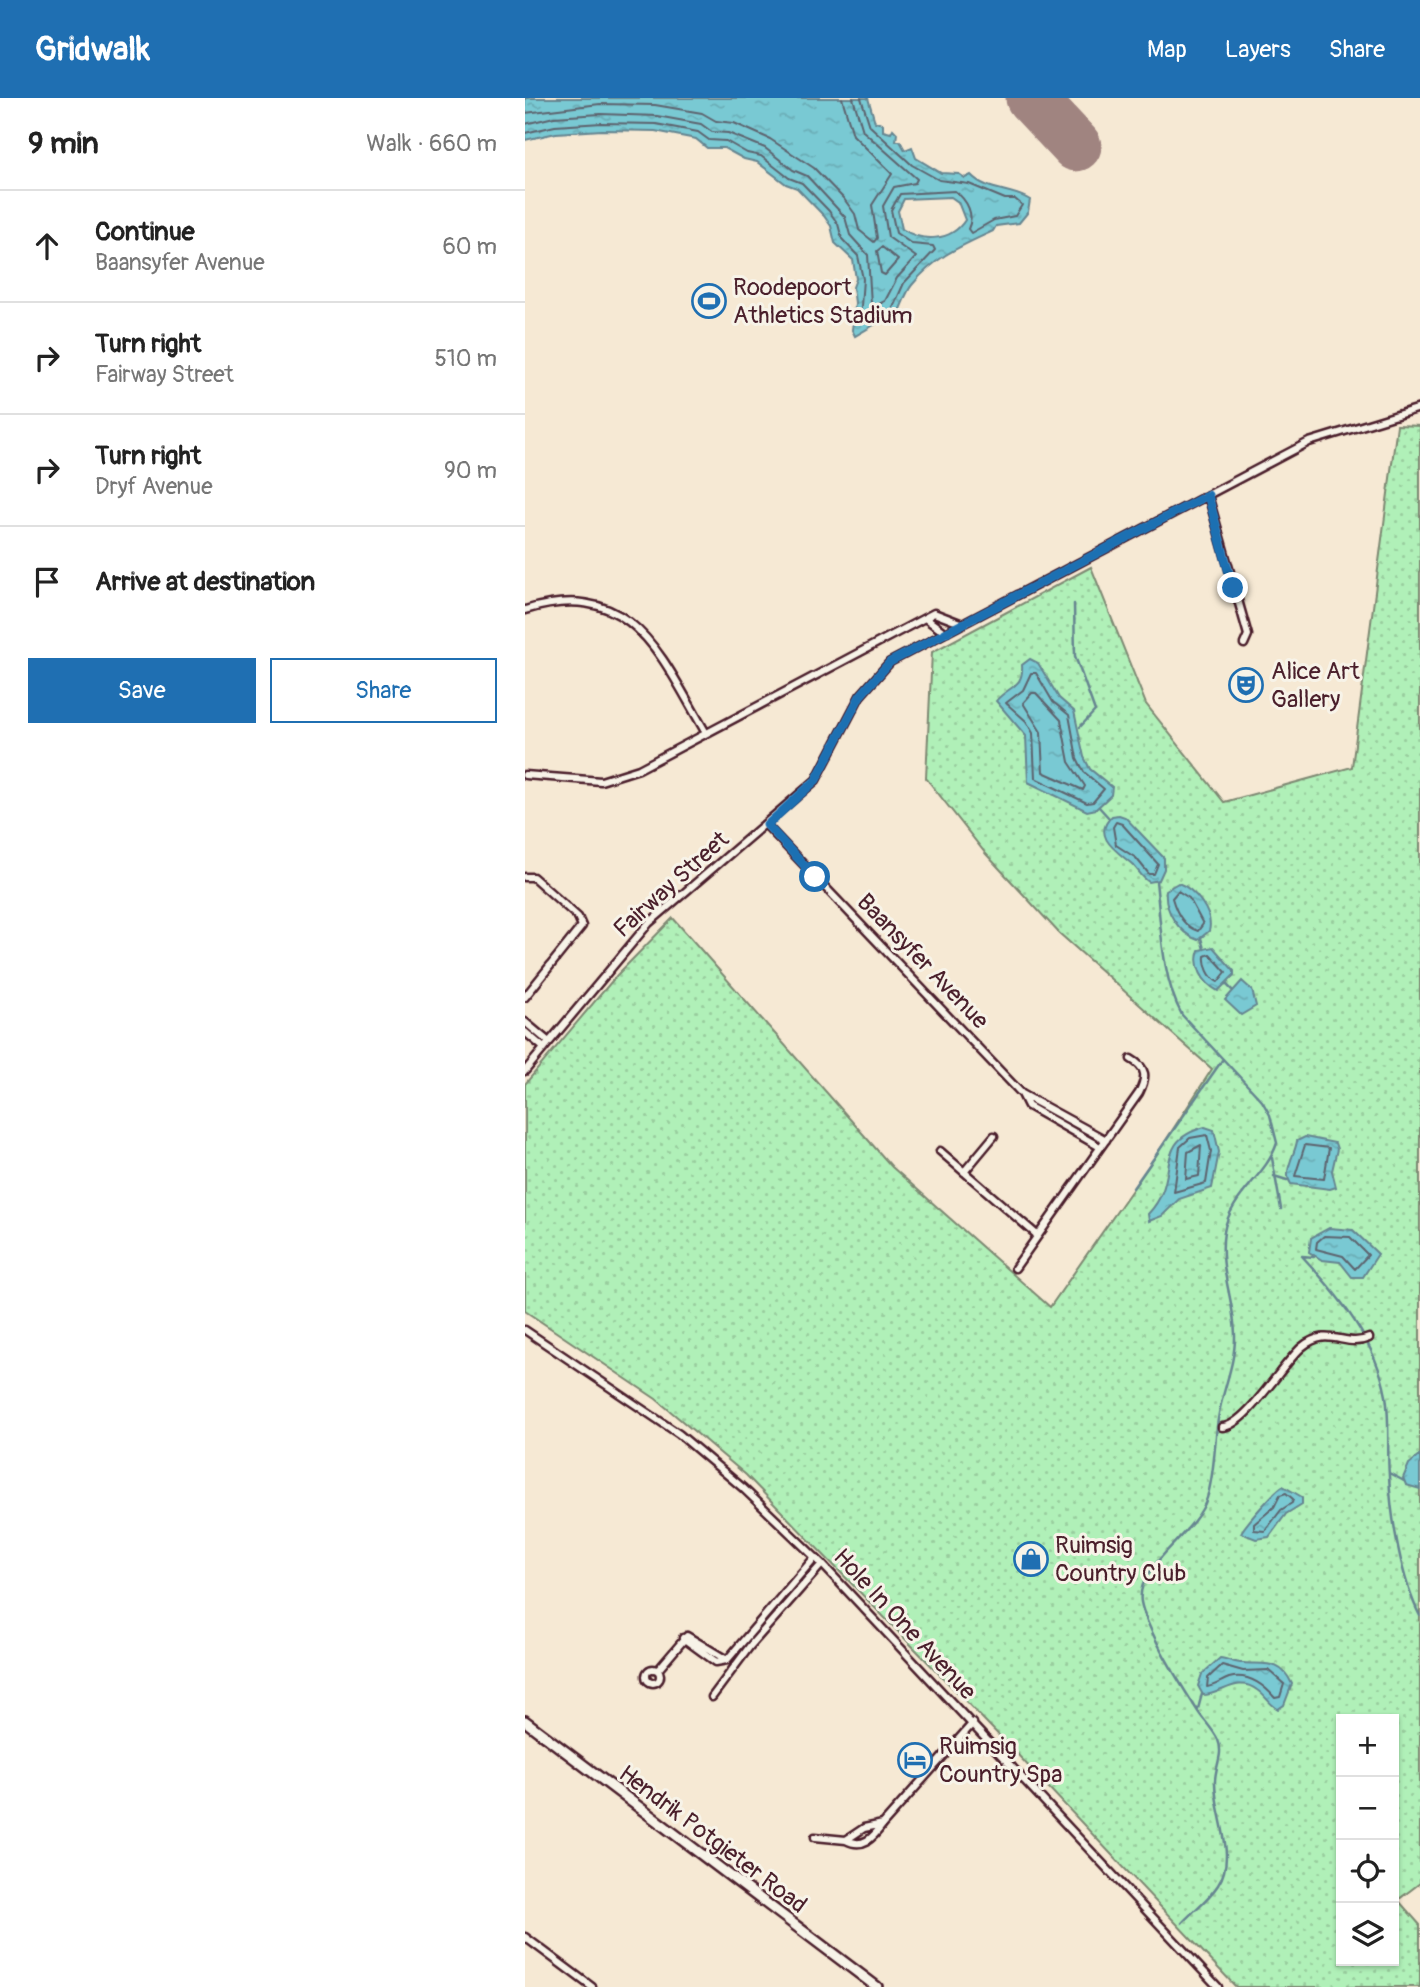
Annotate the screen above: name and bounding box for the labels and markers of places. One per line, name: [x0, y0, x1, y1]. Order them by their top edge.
place label: Roodepoort Athletics Stadium: [733, 273, 913, 330]
sports icon: Roodepoort Athletics Stadium: [690, 282, 728, 320]
place label: Alice Art Gallery: [1271, 657, 1360, 714]
theatre icon: Alice Art Gallery: [1227, 666, 1265, 704]
place label: Ruimsig Country Club: [1055, 1531, 1186, 1588]
shop icon: Ruimsig Country Club: [1012, 1540, 1050, 1578]
place label: Ruimsig Country Spa: [939, 1732, 1062, 1789]
hotel icon: Ruimsig Country Spa: [896, 1741, 934, 1779]

